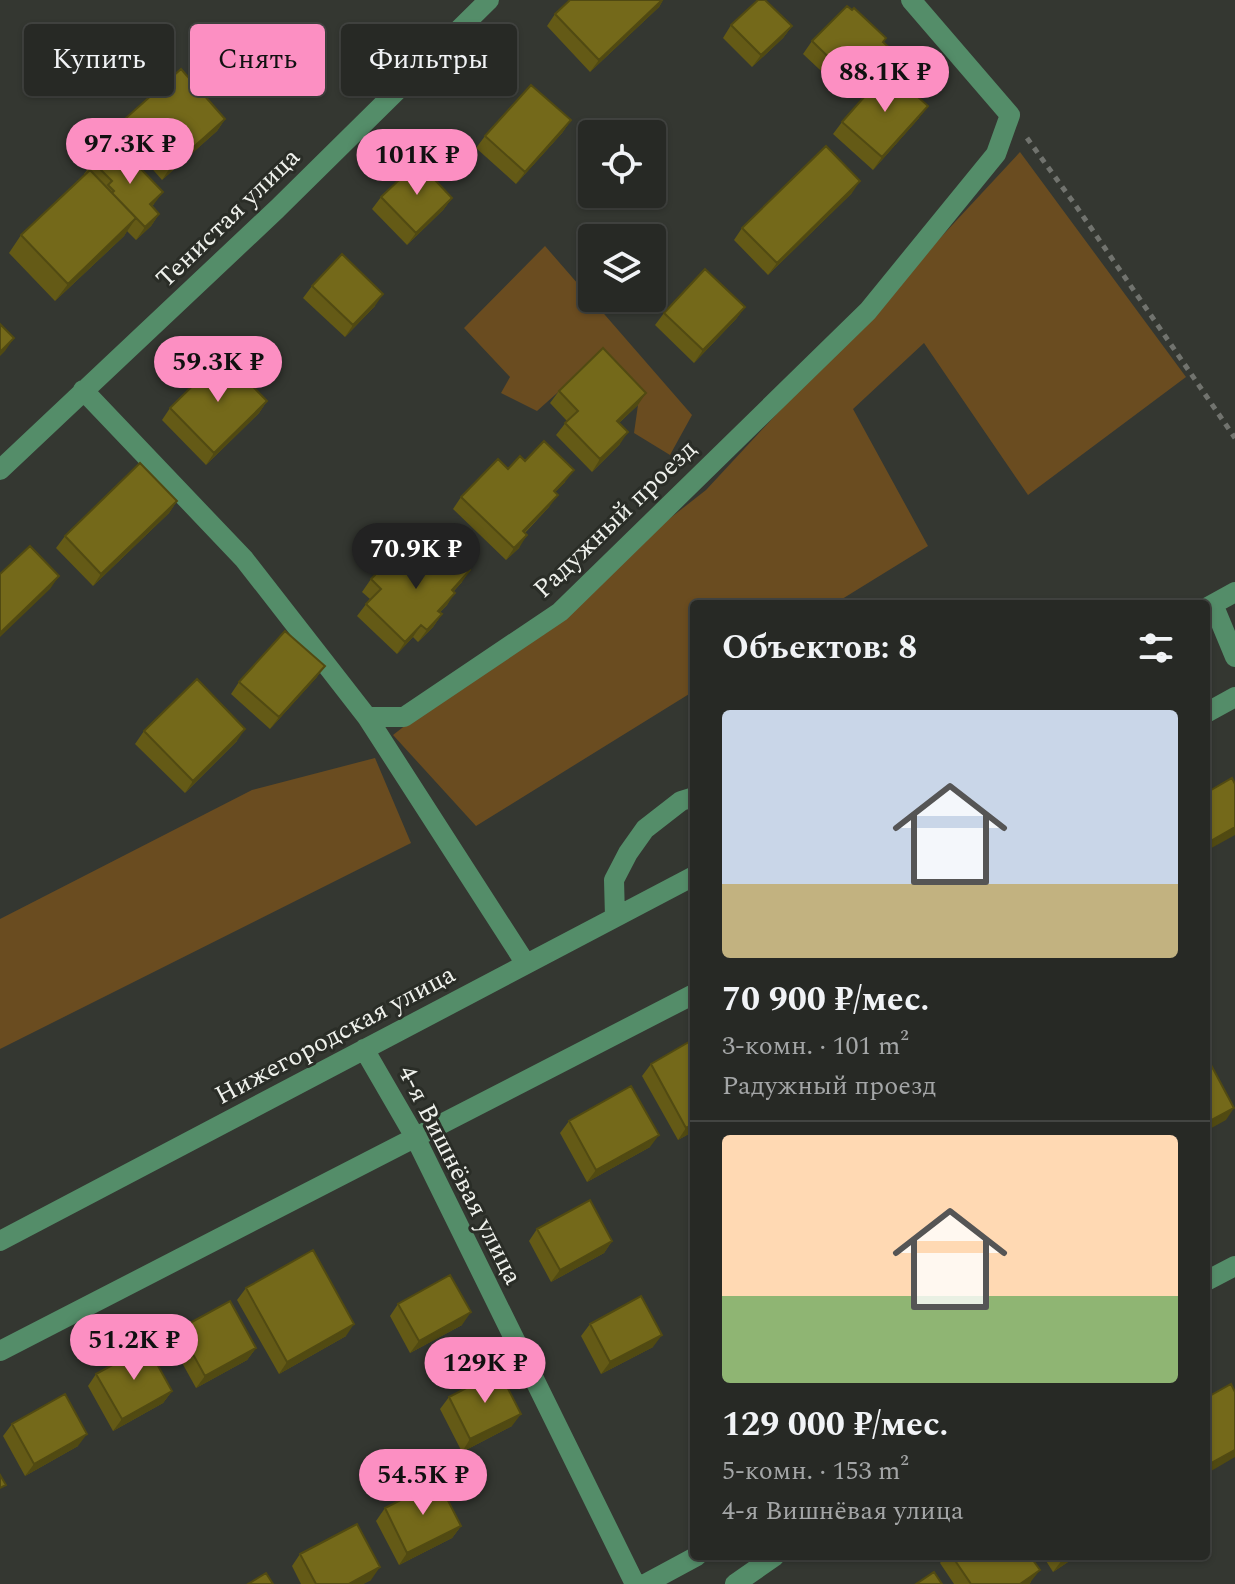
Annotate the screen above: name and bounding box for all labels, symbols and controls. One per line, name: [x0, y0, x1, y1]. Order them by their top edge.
chip: Купить: [24, 24, 174, 96]
chip: Снять: [190, 24, 325, 96]
chip: Фильтры: [341, 24, 517, 96]
pin: 88.1K ₽: [811, 46, 959, 114]
text: 88.1K ₽: [839, 52, 931, 92]
pin: 97.3K ₽: [56, 118, 204, 186]
map controls: [578, 120, 666, 312]
button: locate: [578, 120, 666, 208]
text: 97.3K ₽: [84, 124, 176, 164]
pin: 101K ₽: [352, 129, 482, 197]
text: 101K ₽: [375, 135, 459, 175]
street label: Тенистая улица: [146, 138, 310, 298]
button: layers: [578, 224, 666, 312]
pin: 59.3K ₽: [144, 336, 292, 404]
text: 59.3K ₽: [172, 342, 264, 382]
street label: Радужный проезд: [524, 430, 706, 608]
pin: 70.9K ₽: [342, 523, 490, 591]
text: 70.9K ₽: [370, 529, 462, 569]
text: Объектов: 8: [722, 622, 917, 674]
icon: filters: [1134, 626, 1178, 670]
icon: home: [878, 762, 1022, 906]
street label: Нижегородская улица: [208, 954, 463, 1115]
text: 70 900 ₽/мес.: [722, 974, 929, 1026]
text: 3-комн. · 101 m²: [722, 1026, 909, 1066]
street label: 4-я Вишнёвая улица: [387, 1058, 533, 1292]
text: Радужный проезд: [722, 1066, 936, 1106]
icon: home: [878, 1187, 1022, 1331]
pin: 51.2K ₽: [60, 1314, 208, 1382]
text: 51.2K ₽: [88, 1320, 180, 1360]
pin: 129K ₽: [420, 1337, 550, 1405]
text: 129K ₽: [443, 1343, 527, 1383]
text: 129 000 ₽/мес.: [722, 1399, 948, 1451]
pin: 54.5K ₽: [349, 1449, 497, 1517]
text: 5-комн. · 153 m²: [722, 1451, 909, 1491]
text: 54.5K ₽: [377, 1455, 469, 1495]
text: 4-я Вишнёвая улица: [722, 1491, 964, 1531]

